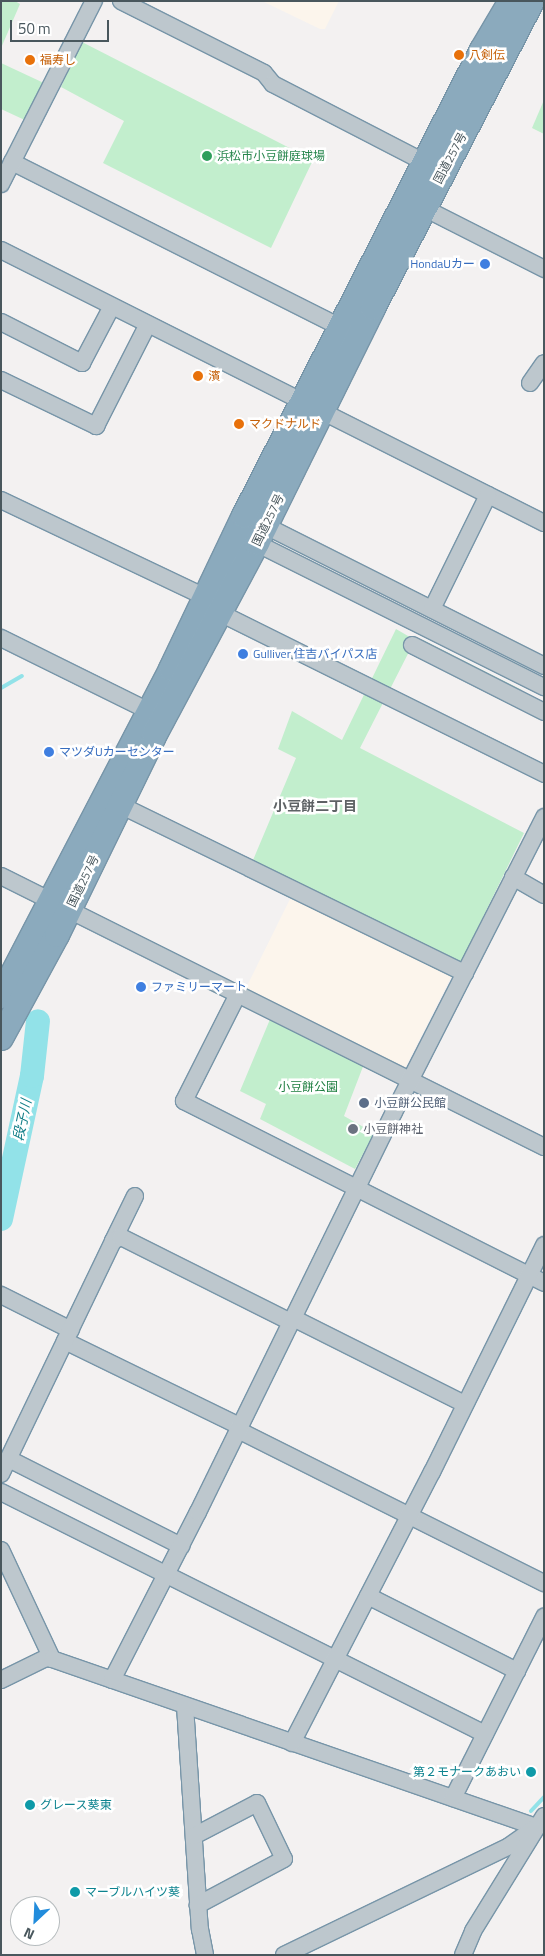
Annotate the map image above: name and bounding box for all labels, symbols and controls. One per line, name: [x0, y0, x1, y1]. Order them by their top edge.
scale bar: [12, 10, 111, 42]
text: 50 m: [18, 17, 51, 40]
place label: 八剣伝: [469, 48, 505, 62]
marker: 八剣伝: [453, 49, 465, 61]
place label: 福寿し: [40, 53, 76, 67]
marker: 福寿し: [24, 54, 36, 66]
street label: 国道257号: [430, 130, 470, 186]
place label: 浜松市小豆餅庭球場: [217, 149, 325, 163]
marker: 浜松市小豆餅庭球場: [201, 150, 213, 162]
place label: HondaUカー: [410, 257, 475, 271]
marker: HondaUカー: [479, 258, 491, 270]
place label: 濱: [208, 369, 220, 383]
marker: 濱: [192, 370, 204, 382]
place label: マクドナルド: [249, 417, 321, 431]
marker: マクドナルド: [233, 418, 245, 430]
street label: 国道257号: [249, 492, 287, 548]
place label: Gulliver 住吉バイパス店: [253, 647, 377, 661]
marker: Gulliver 住吉バイパス店: [237, 648, 249, 660]
place label: マツダUカーセンター: [59, 745, 175, 759]
marker: マツダUカーセンター: [43, 746, 55, 758]
district label: 小豆餅二丁目: [273, 798, 357, 814]
street label: 国道257号: [64, 853, 102, 909]
place label: ファミリーマート: [151, 980, 247, 994]
marker: ファミリーマート: [135, 981, 147, 993]
park label: 小豆餅公園: [278, 1080, 338, 1094]
place label: 小豆餅公民館: [374, 1096, 446, 1110]
marker: 小豆餅公民館: [358, 1097, 370, 1109]
water label: 段子川: [9, 1098, 35, 1142]
place label: 小豆餅神社: [363, 1122, 423, 1136]
marker: 小豆餅神社: [347, 1123, 359, 1135]
place label: 第２モナークあおい: [413, 1765, 521, 1779]
marker: 第２モナークあおい: [525, 1766, 537, 1778]
place label: グレース葵東: [40, 1798, 112, 1812]
marker: グレース葵東: [24, 1799, 36, 1811]
place label: マーブルハイツ葵: [85, 1885, 181, 1899]
marker: マーブルハイツ葵: [69, 1886, 81, 1898]
north arrow: [10, 1896, 60, 1946]
text: N: [20, 1923, 38, 1946]

